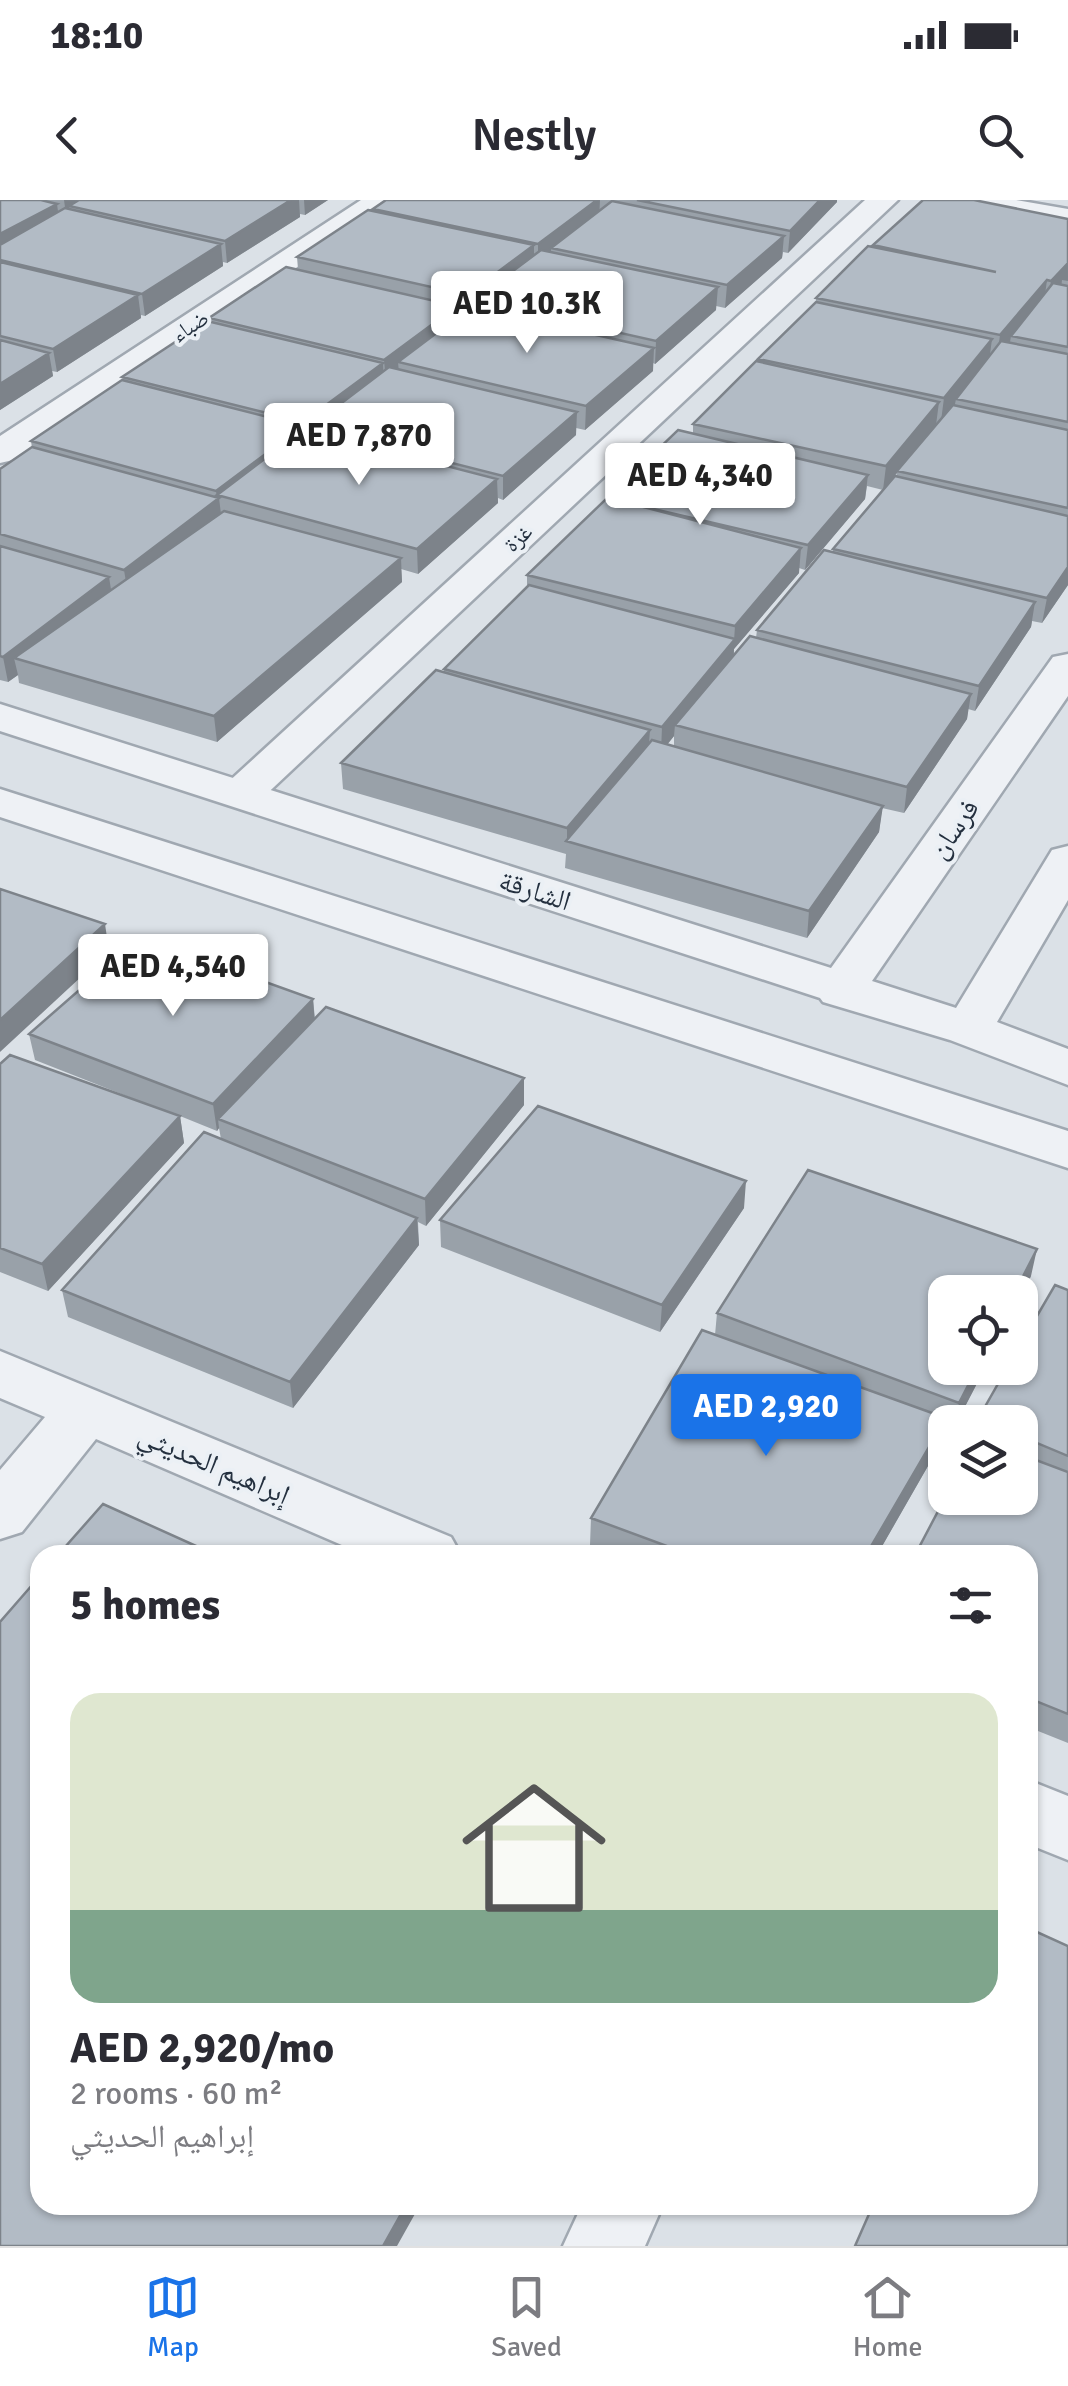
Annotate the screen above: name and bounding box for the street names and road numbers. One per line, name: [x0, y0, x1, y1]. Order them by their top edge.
street label: ضباء: [166, 304, 214, 348]
street label: غزة: [498, 518, 538, 558]
street label: فرسان: [921, 793, 987, 865]
street label: الشارقة: [495, 863, 575, 919]
street label: إبراهيم الحديثي: [131, 1418, 295, 1517]

